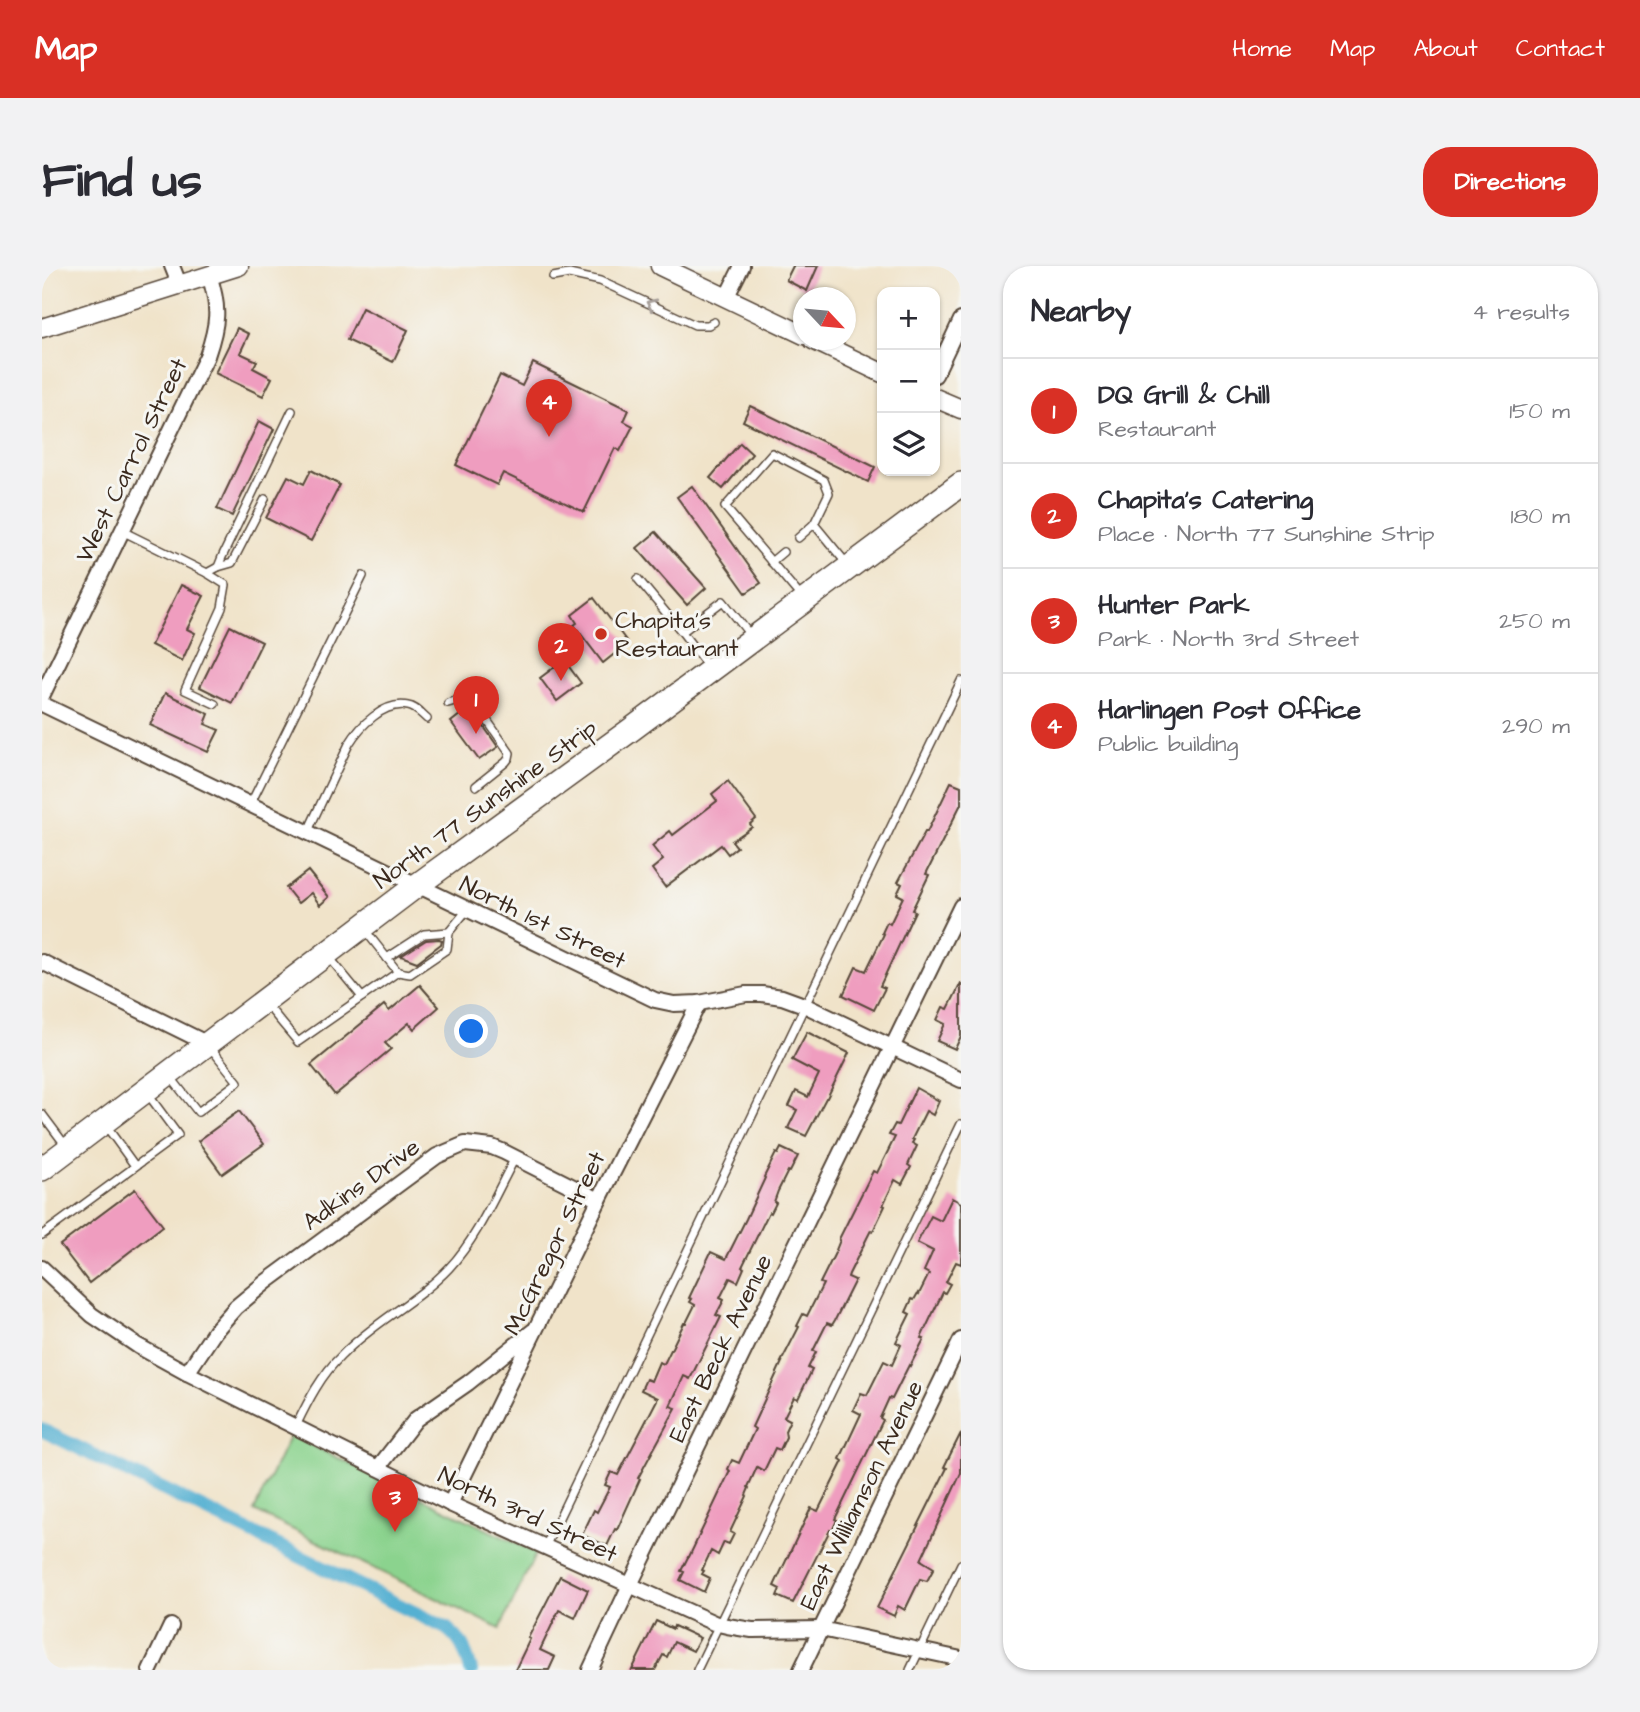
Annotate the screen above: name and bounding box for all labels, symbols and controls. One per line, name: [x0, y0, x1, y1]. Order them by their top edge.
text: Map: [35, 26, 97, 72]
text: Home: [1232, 32, 1292, 66]
text: Map: [1330, 32, 1375, 66]
text: About: [1413, 32, 1478, 66]
text: Contact: [1516, 32, 1605, 66]
button: Directions: [1423, 147, 1598, 217]
text: Find us: [42, 148, 202, 216]
north arrow: [793, 287, 856, 350]
map controls: [877, 287, 940, 476]
button: +: [877, 287, 940, 350]
text: Nearby: [1031, 291, 1131, 333]
text: 4 results: [1472, 296, 1570, 328]
one-way arrow: [646, 299, 659, 313]
button: −: [877, 350, 940, 413]
street label: West Carrol Street: [68, 352, 196, 568]
text: DQ Grill & Chill: [1098, 377, 1270, 413]
pin: 4: [526, 379, 572, 437]
text: 1: [1053, 395, 1055, 427]
text: 150 m: [1509, 395, 1570, 427]
button: layers: [877, 413, 940, 476]
text: Restaurant: [1098, 413, 1216, 445]
text: Chapita's Catering: [1098, 482, 1313, 518]
text: 2: [1047, 500, 1061, 532]
text: 180 m: [1511, 500, 1570, 532]
text: Place · North 77 Sunshine Strip: [1098, 518, 1435, 550]
text: Hunter Park: [1098, 587, 1249, 623]
place label: Chapita's Restaurant: [615, 604, 739, 666]
text: 3: [1048, 605, 1060, 637]
text: 250 m: [1499, 605, 1570, 637]
pin: 2: [538, 623, 584, 681]
text: Park · North 3rd Street: [1098, 623, 1359, 655]
marker: Chapita's Restaurant: [593, 626, 609, 642]
pin: 1: [453, 676, 499, 734]
text: Harlingen Post Office: [1098, 692, 1361, 728]
text: 4: [1046, 710, 1062, 742]
text: 290 m: [1502, 710, 1570, 742]
street label: North 77 Sunshine Strip: [367, 712, 604, 898]
text: Public building: [1098, 728, 1238, 760]
street label: North 1st Street: [454, 868, 632, 978]
your location: [454, 1014, 488, 1048]
street label: Adkins Drive: [296, 1131, 427, 1239]
street label: McGregor Street: [496, 1146, 615, 1342]
street label: East Beck Avenue: [661, 1249, 781, 1448]
street label: East Williamson Avenue: [792, 1375, 932, 1616]
street label: North 3rd Street: [432, 1458, 623, 1572]
pin: 3: [372, 1474, 418, 1532]

